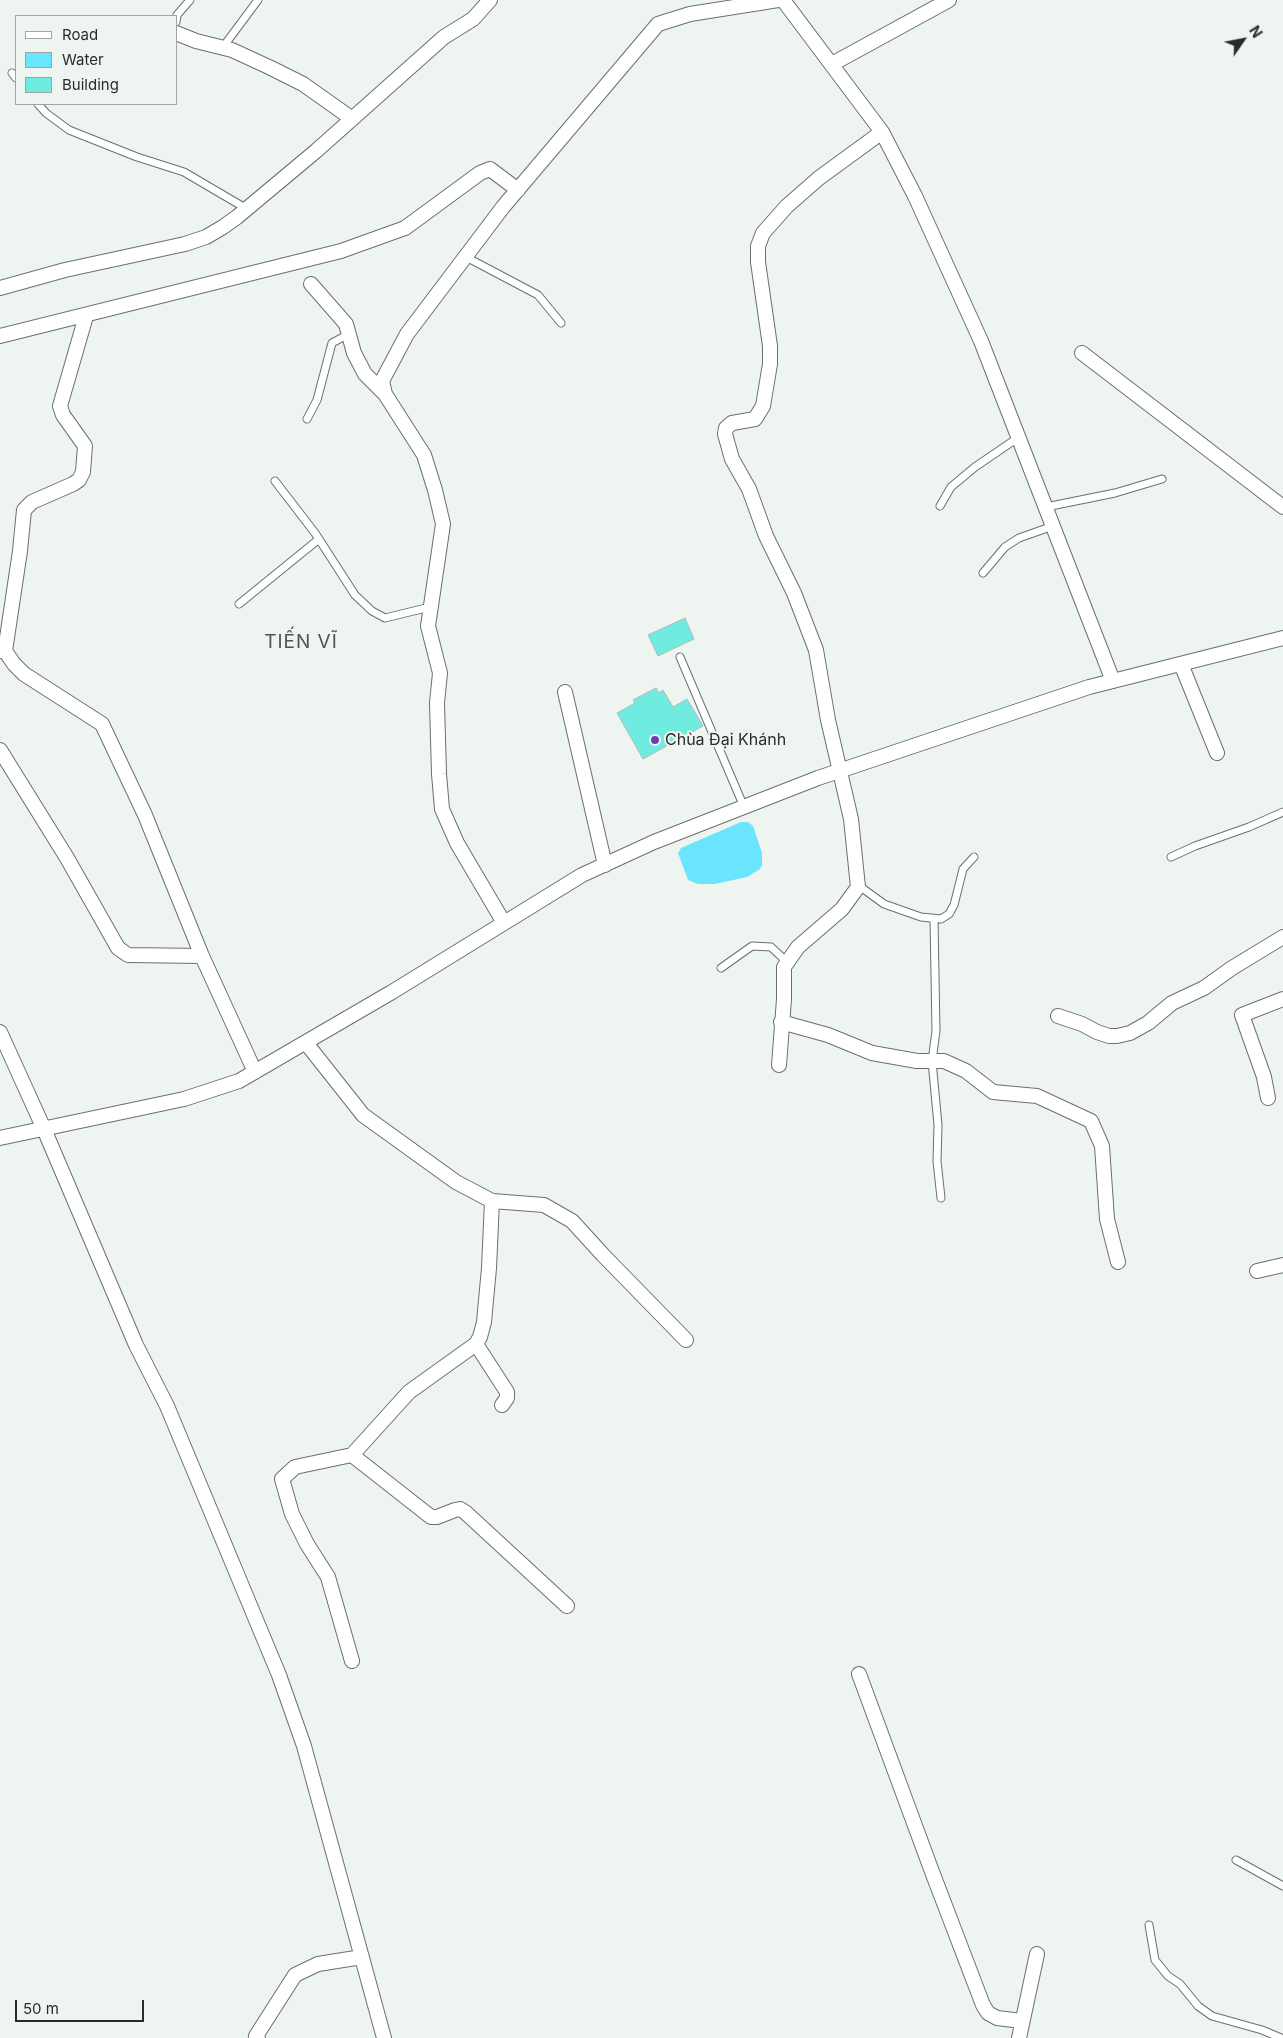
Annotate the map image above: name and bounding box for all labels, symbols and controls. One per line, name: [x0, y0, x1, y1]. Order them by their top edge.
legend: [15, 15, 178, 105]
north arrow: [1218, 15, 1268, 65]
text: N: [1246, 22, 1266, 41]
text: Road: [62, 25, 98, 44]
text: Water: [62, 50, 104, 69]
text: Building: [62, 75, 119, 94]
district label: TIẾN VĨ: [263, 631, 339, 653]
place label: Chùa Đại Khánh: [665, 730, 786, 750]
marker: Chùa Đại Khánh: [649, 734, 661, 746]
scale bar: [18, 1990, 146, 2022]
text: 50 m: [23, 1999, 59, 2018]

